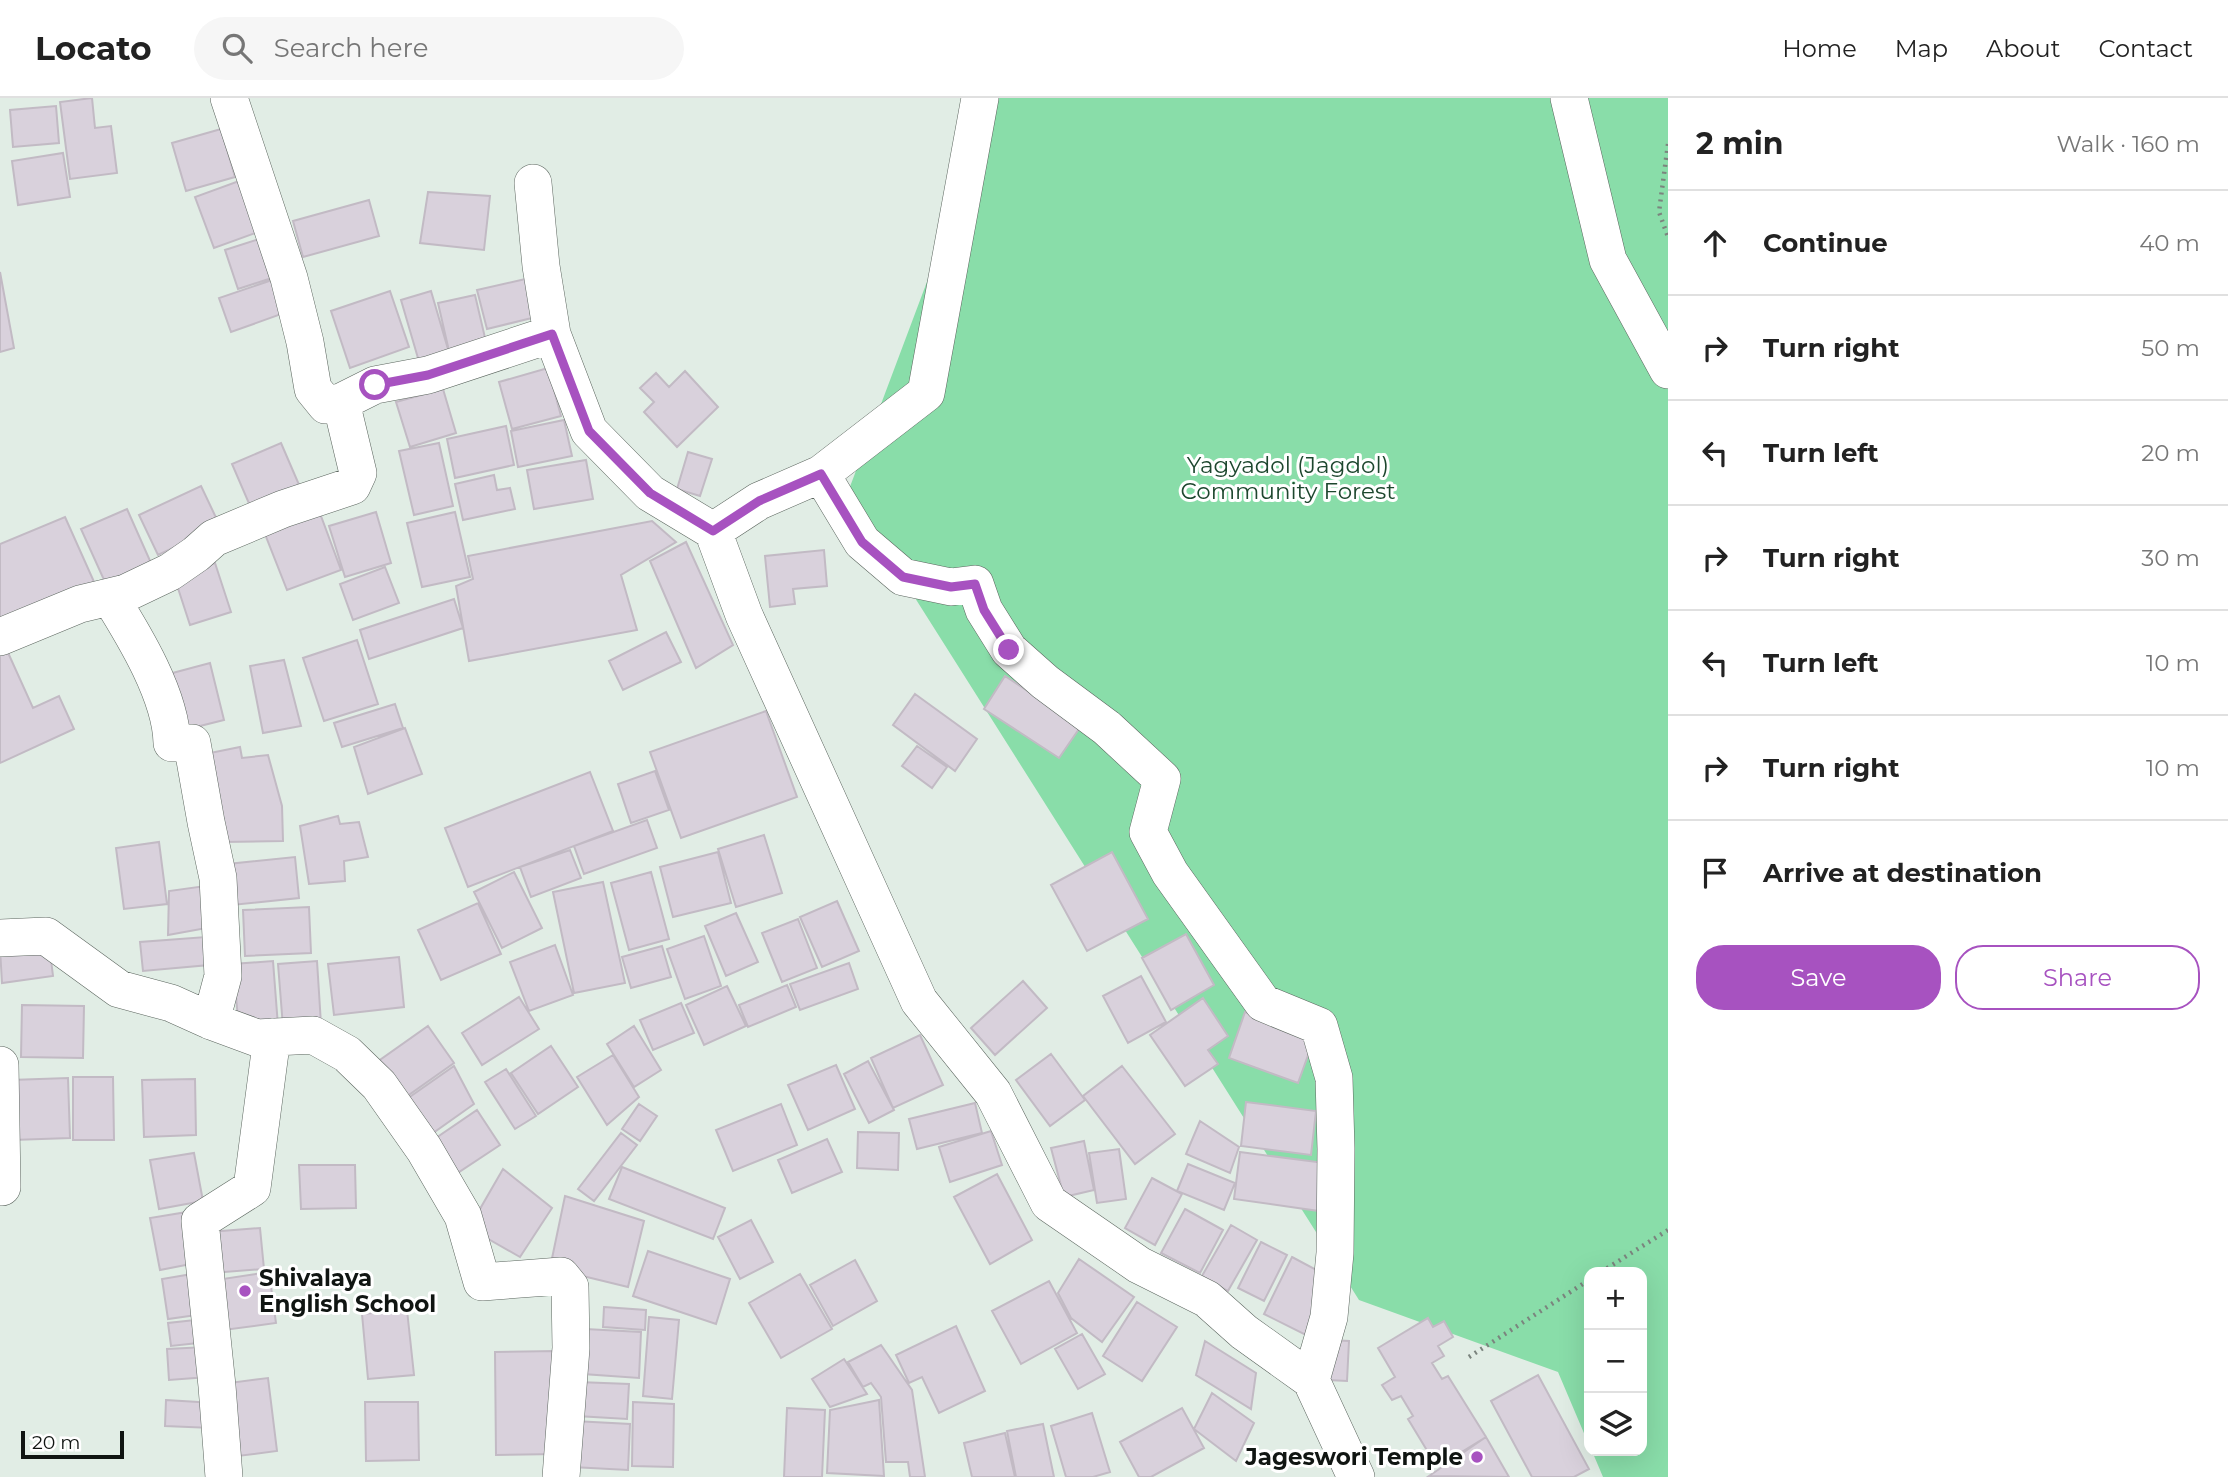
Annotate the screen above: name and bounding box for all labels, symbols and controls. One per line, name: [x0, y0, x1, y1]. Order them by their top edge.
search box: [194, 17, 684, 80]
text: Locato: [35, 28, 152, 68]
icon: search: [218, 29, 256, 67]
text: Search here: [274, 32, 428, 64]
text: Home: [1782, 34, 1857, 63]
text: Map: [1895, 34, 1948, 63]
text: About: [1986, 34, 2060, 63]
text: Contact: [2098, 34, 2193, 63]
text: 2 min: [1696, 125, 1783, 162]
text: Walk · 160 m: [2056, 130, 2200, 158]
icon: ahead: [1696, 224, 1734, 262]
text: Continue: [1763, 227, 1888, 259]
text: 40 m: [2139, 229, 2200, 257]
icon: right: [1696, 329, 1734, 367]
text: Turn right: [1763, 332, 1899, 364]
text: 50 m: [2141, 334, 2200, 362]
route start: [359, 369, 390, 400]
icon: left: [1696, 434, 1734, 472]
text: Turn left: [1763, 437, 1879, 469]
text: 20 m: [2141, 439, 2200, 467]
park label: Yagyadol (Jagdol) Community Forest: [1181, 451, 1395, 505]
icon: right: [1696, 539, 1734, 577]
text: Turn right: [1763, 542, 1899, 574]
text: 30 m: [2141, 544, 2200, 572]
route end: [993, 634, 1024, 665]
icon: left: [1696, 644, 1734, 682]
text: Turn left: [1763, 647, 1879, 679]
text: 10 m: [2146, 649, 2200, 677]
icon: right: [1696, 749, 1734, 787]
text: Turn right: [1763, 752, 1899, 784]
text: 10 m: [2146, 754, 2200, 782]
icon: arrive: [1696, 854, 1734, 892]
text: Arrive at destination: [1763, 857, 2042, 889]
button: Save: [1696, 945, 1941, 1010]
button: Share: [1955, 945, 2200, 1010]
place label: Shivalaya English School: [259, 1264, 436, 1318]
map controls: [1584, 1267, 1647, 1456]
button: +: [1584, 1267, 1647, 1330]
marker: Shivalaya English School: [237, 1283, 253, 1299]
button: −: [1584, 1330, 1647, 1393]
button: layers: [1584, 1393, 1647, 1456]
scale bar: [21, 1428, 124, 1460]
text: 20 m: [32, 1431, 80, 1454]
place label: Jageswori Temple: [1244, 1443, 1463, 1471]
marker: Jageswori Temple: [1469, 1449, 1485, 1465]

